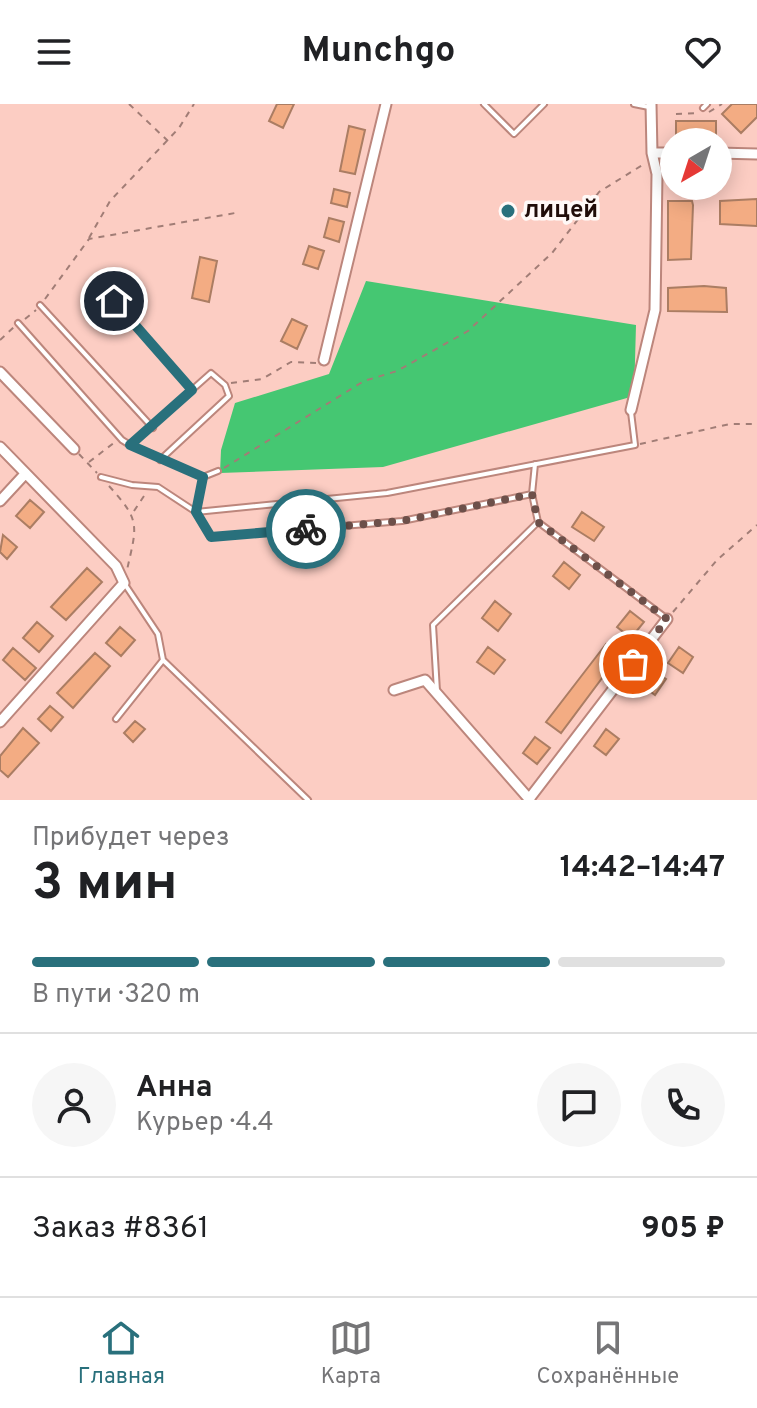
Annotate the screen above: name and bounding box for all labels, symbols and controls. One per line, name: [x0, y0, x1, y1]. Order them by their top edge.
text: Munchgo: [302, 29, 455, 75]
icon: menu: [32, 30, 76, 74]
icon: heart: [681, 30, 725, 74]
north arrow: [660, 128, 732, 200]
map controls: [660, 128, 732, 200]
place label: лицей: [524, 196, 598, 226]
marker: лицей: [499, 202, 517, 220]
pin: [80, 267, 148, 335]
icon: home: [92, 279, 136, 323]
courier: [266, 489, 346, 569]
icon: bike: [284, 507, 328, 551]
pin: [599, 630, 667, 698]
icon: bag: [611, 642, 655, 686]
text: Прибудет через: [32, 822, 230, 855]
text: 14:42–14:47: [560, 850, 725, 887]
text: 3 мин: [32, 852, 177, 918]
text: В пути · 320 m: [32, 979, 200, 1012]
button: person: [32, 1063, 116, 1147]
button: chat: [537, 1063, 621, 1147]
button: phone: [641, 1063, 725, 1147]
text: Анна: [136, 1070, 213, 1107]
text: Курьер · 4.4: [136, 1107, 274, 1140]
text: Заказ #8361: [32, 1211, 209, 1248]
text: 905 ₽: [641, 1211, 725, 1248]
tab: Главная: [78, 1316, 165, 1391]
tab: Карта: [321, 1316, 381, 1391]
tab: Сохранённые: [537, 1316, 679, 1391]

